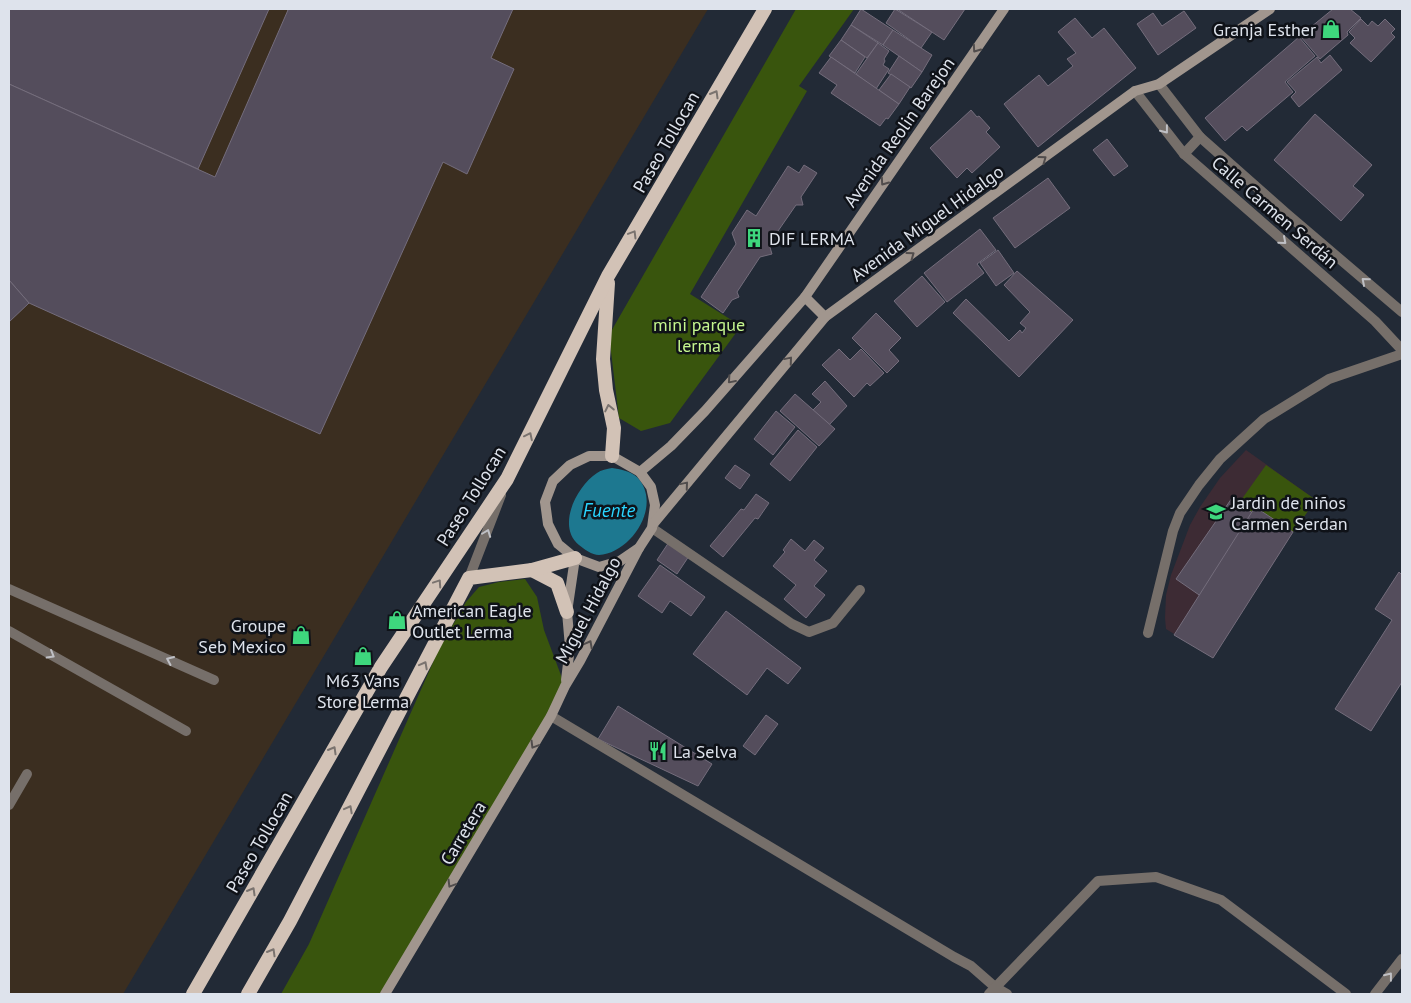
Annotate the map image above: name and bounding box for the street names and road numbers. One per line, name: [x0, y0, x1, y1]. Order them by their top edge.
street label: Avenida Reolin Barejon: [839, 53, 959, 211]
street label: Paseo Tollocan: [628, 87, 704, 197]
street label: Calle Carmen Serdán: [1207, 151, 1343, 273]
street label: Avenida Miguel Hidalgo: [846, 160, 1008, 286]
street label: Paseo Tollocan: [431, 442, 511, 550]
street label: Miguel Hidalgo: [550, 553, 626, 667]
street label: Paseo Tollocan: [221, 787, 297, 897]
street label: Carretera: [435, 797, 491, 869]

